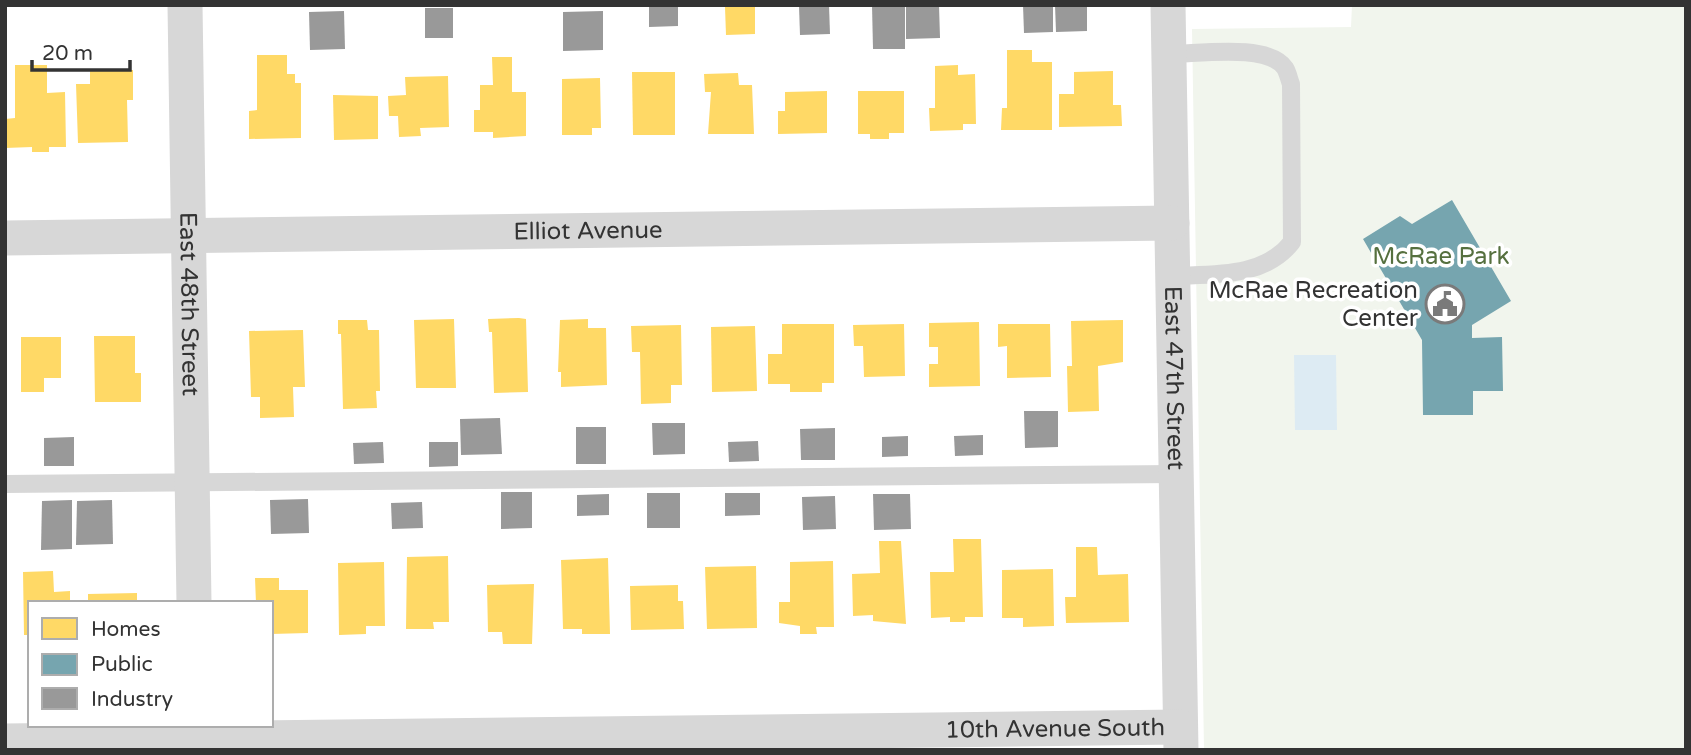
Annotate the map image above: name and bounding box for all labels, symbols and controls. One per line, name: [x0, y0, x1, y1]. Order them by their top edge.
scale bar: [32, 28, 130, 72]
text: 20 m: [42, 41, 93, 66]
street label: East 48th Street: [173, 212, 205, 396]
street label: Elliot Avenue: [513, 216, 663, 246]
park label: McRae Park: [1372, 242, 1510, 271]
place label: McRae Recreation Center: [1209, 276, 1419, 333]
public building icon: McRae Recreation Center: [1424, 283, 1466, 325]
street label: East 47th Street: [1158, 286, 1190, 470]
legend: [28, 601, 273, 727]
text: Homes: [91, 617, 161, 642]
text: Public: [91, 652, 153, 677]
text: Industry: [91, 687, 173, 712]
street label: 10th Avenue South: [945, 713, 1165, 745]

